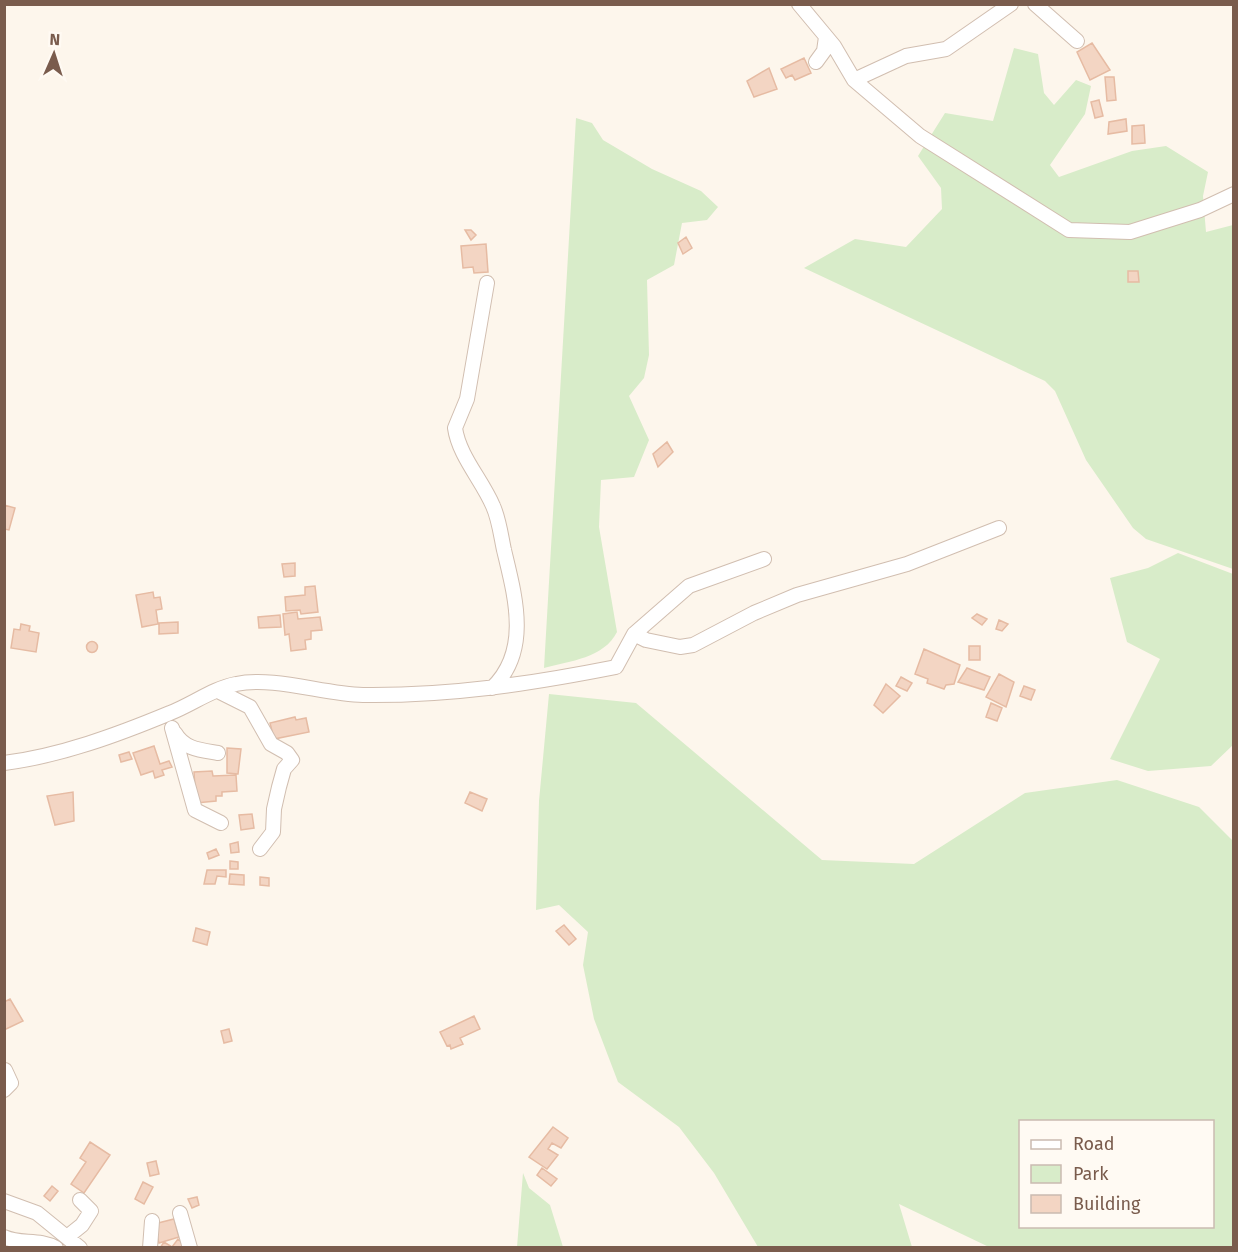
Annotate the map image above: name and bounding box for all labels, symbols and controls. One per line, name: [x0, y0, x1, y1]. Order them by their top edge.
north arrow: [24, 24, 84, 84]
text: N: [49, 30, 61, 49]
legend: [1019, 1120, 1214, 1228]
text: Road: [1073, 1133, 1115, 1155]
text: Park: [1073, 1163, 1109, 1185]
text: Building: [1073, 1193, 1141, 1215]

